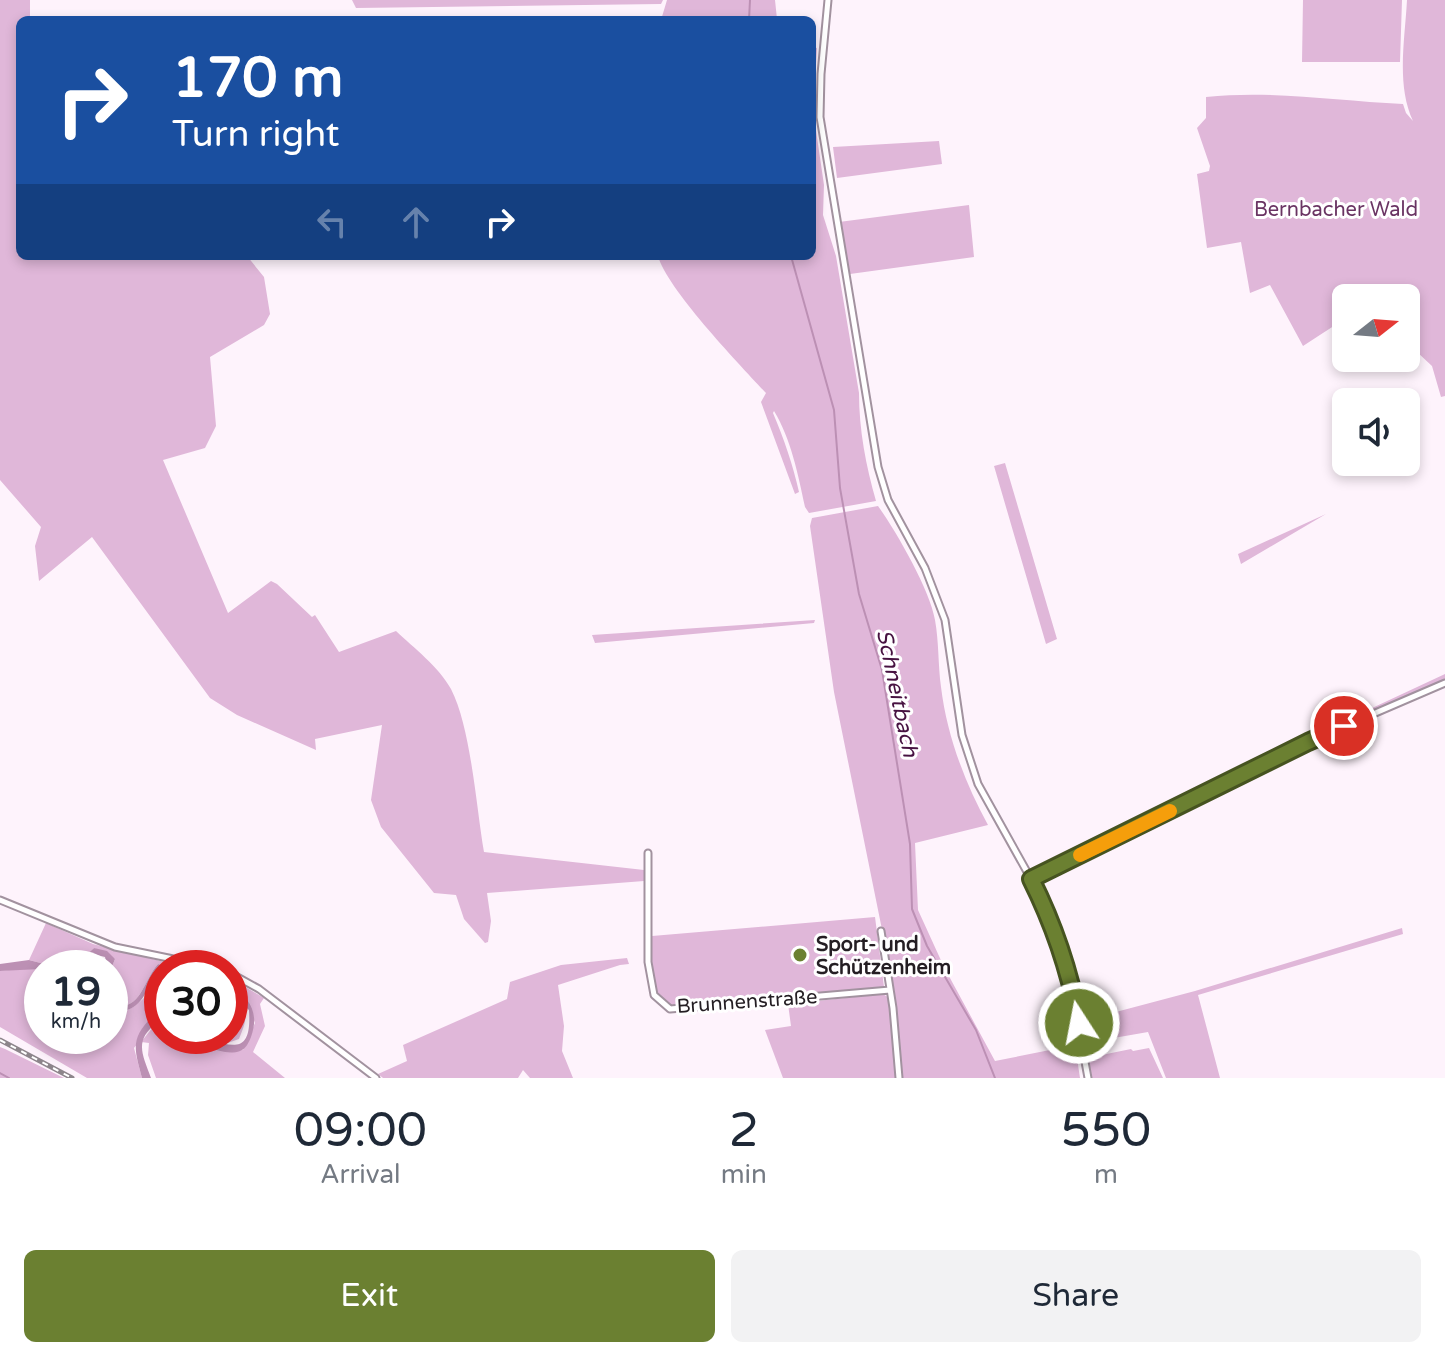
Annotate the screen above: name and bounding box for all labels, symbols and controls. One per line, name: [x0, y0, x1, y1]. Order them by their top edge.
text: 170 m: [172, 45, 343, 112]
icon: right: [40, 48, 144, 152]
text: Turn right: [172, 113, 339, 156]
park label: Bernbacher Wald: [1254, 198, 1418, 222]
icon: left: [310, 200, 354, 244]
icon: ahead: [394, 200, 438, 244]
icon: right: [478, 200, 522, 244]
north arrow: [1332, 284, 1420, 372]
map controls: [1332, 284, 1420, 476]
button: sound: [1332, 388, 1420, 476]
water label: Schneitbach: [871, 627, 923, 760]
pin: [1310, 692, 1378, 760]
icon: arrive: [1322, 704, 1366, 748]
place label: Sport- und Schützenheim: [816, 933, 951, 980]
marker: Sport- und Schützenheim: [791, 946, 809, 964]
speed limit sign: 30: [144, 950, 248, 1054]
text: 19: [51, 968, 101, 1016]
position arrow: [1037, 981, 1121, 1065]
street label: Brunnenstraße: [676, 985, 818, 1019]
text: km/h: [51, 1010, 101, 1034]
text: 09:00: [294, 1102, 427, 1160]
text: 2: [729, 1102, 759, 1160]
text: 550: [1061, 1102, 1151, 1160]
text: Arrival: [320, 1159, 401, 1190]
text: min: [721, 1159, 767, 1190]
text: m: [1094, 1159, 1118, 1190]
button: Exit: [24, 1250, 715, 1342]
button: Share: [731, 1250, 1421, 1342]

